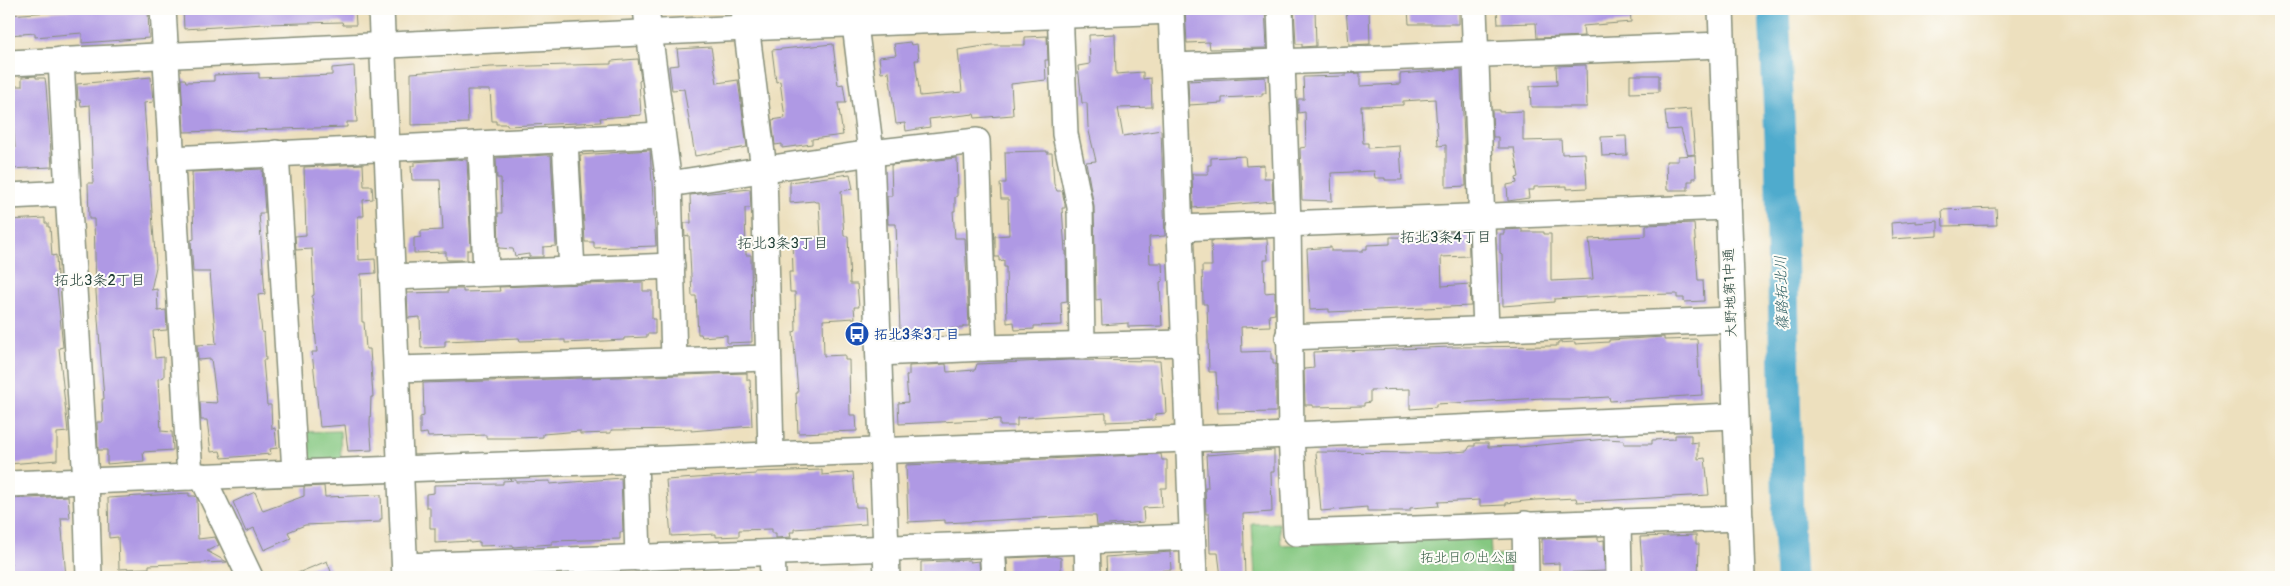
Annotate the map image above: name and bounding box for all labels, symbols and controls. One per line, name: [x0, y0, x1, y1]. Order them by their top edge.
district label: 拓北3条4丁目: [1400, 228, 1492, 247]
district label: 拓北3条3丁目: [737, 234, 829, 253]
street label: 大野地第1中通: [1720, 248, 1740, 338]
water label: 篠路拓北川: [1771, 255, 1793, 331]
district label: 拓北3条2丁目: [54, 271, 146, 290]
bus stop icon: 拓北3条3丁目: [844, 321, 870, 347]
place label: 拓北3条3丁目: [874, 326, 960, 343]
park label: 拓北日の出公園: [1420, 549, 1518, 566]

